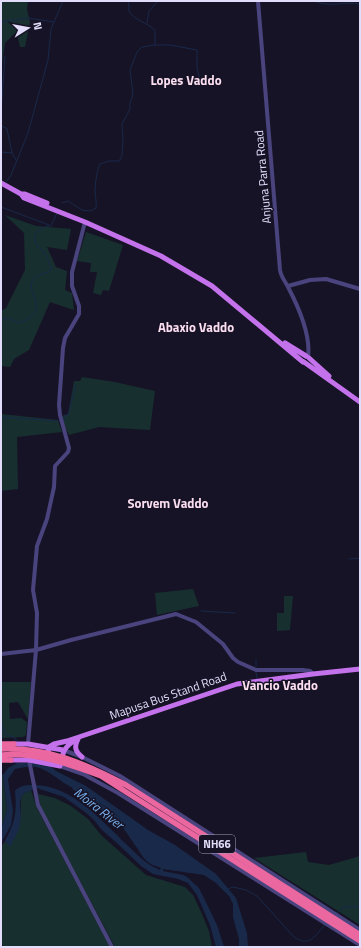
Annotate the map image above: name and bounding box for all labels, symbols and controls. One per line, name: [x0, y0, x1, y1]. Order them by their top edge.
north arrow: [8, 8, 48, 48]
text: N: [29, 21, 46, 31]
district label: Lopes Vaddo: [150, 70, 222, 90]
street label: Anjuna Parra Road: [249, 130, 276, 225]
district label: Abaxio Vaddo: [158, 317, 234, 337]
district label: Sorvem Vaddo: [128, 493, 209, 513]
street label: Mapusa Bus Stand Road: [107, 667, 229, 725]
district label: Vancio Vaddo: [242, 675, 318, 695]
water label: Moira River: [70, 782, 130, 835]
road number: NH66: [199, 835, 235, 853]

